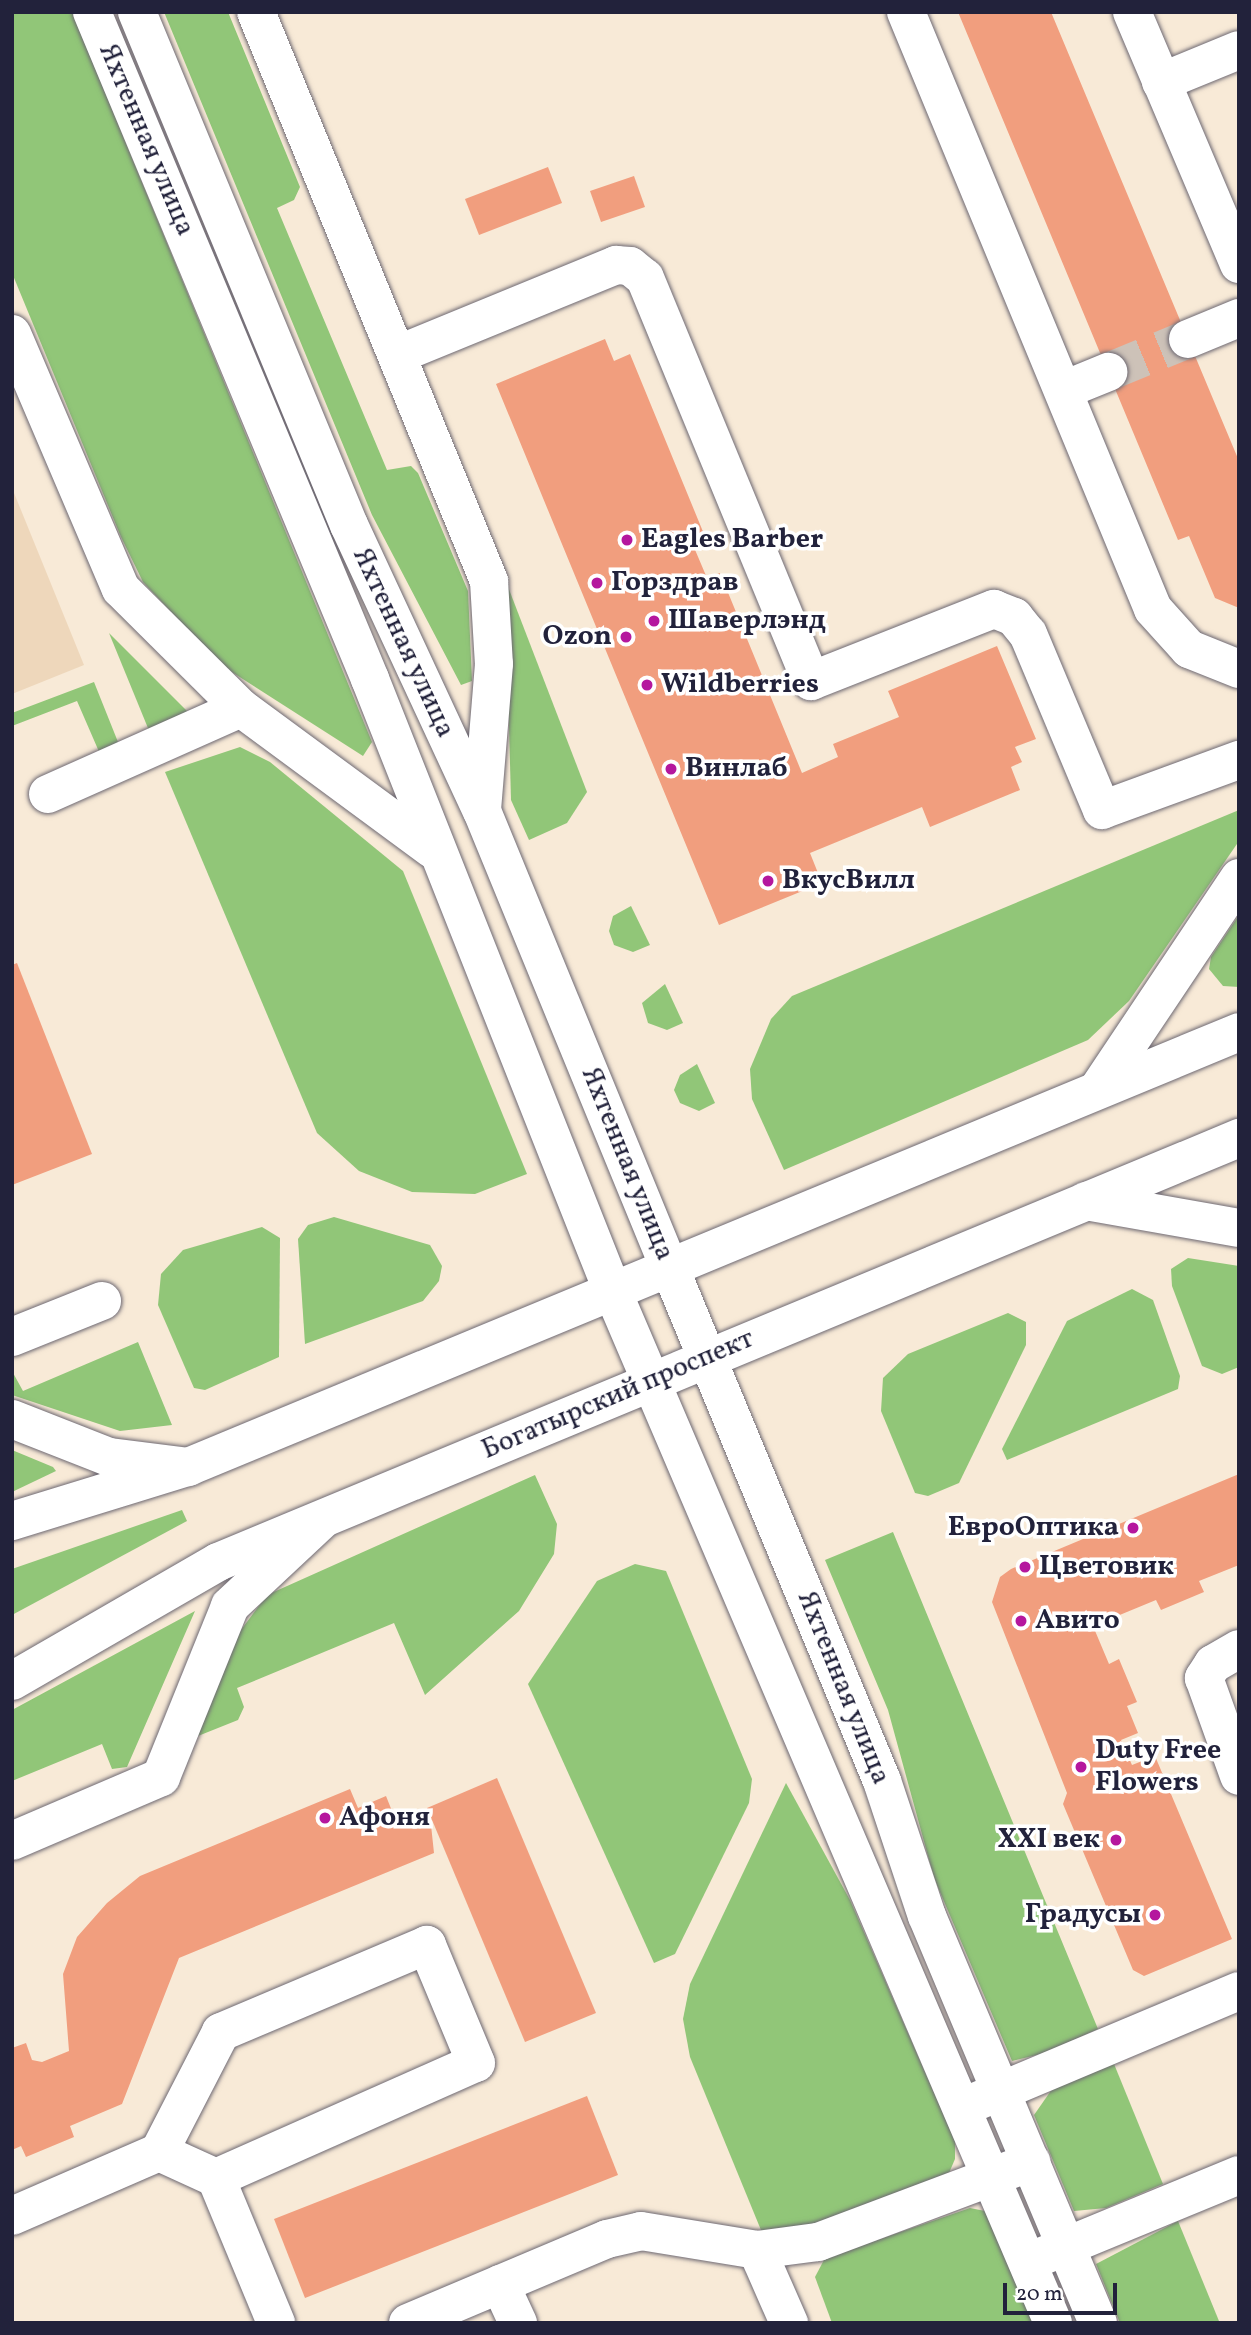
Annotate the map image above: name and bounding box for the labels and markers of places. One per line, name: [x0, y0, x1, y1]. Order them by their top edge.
place label: Eagles Barber: [641, 523, 823, 557]
marker: Eagles Barber: [619, 532, 635, 548]
place label: Горздрав: [611, 566, 739, 600]
marker: Горздрав: [589, 575, 605, 591]
place label: Шаверлэнд: [668, 604, 826, 638]
marker: Шаверлэнд: [646, 613, 662, 629]
place label: Ozon: [542, 620, 612, 654]
marker: Ozon: [618, 629, 634, 645]
place label: Wildberries: [661, 668, 819, 702]
marker: Wildberries: [639, 677, 655, 693]
place label: Винлаб: [685, 752, 788, 786]
marker: Винлаб: [663, 761, 679, 777]
place label: ВкусВилл: [782, 864, 915, 898]
marker: ВкусВилл: [760, 873, 776, 889]
place label: ЕвроОптика: [948, 1511, 1119, 1545]
marker: ЕвроОптика: [1125, 1520, 1141, 1536]
place label: Цветовик: [1039, 1550, 1174, 1584]
marker: Цветовик: [1017, 1559, 1033, 1575]
place label: Авито: [1035, 1604, 1120, 1638]
marker: Авито: [1013, 1613, 1029, 1629]
place label: Duty Free Flowers: [1095, 1734, 1222, 1800]
marker: Duty Free Flowers: [1073, 1759, 1089, 1775]
place label: Афоня: [339, 1801, 430, 1835]
marker: Афоня: [317, 1810, 333, 1826]
place label: XXI век: [997, 1823, 1100, 1857]
marker: XXI век: [1106, 1830, 1126, 1850]
place label: Градусы: [1025, 1898, 1141, 1932]
marker: Градусы: [1147, 1907, 1163, 1923]

